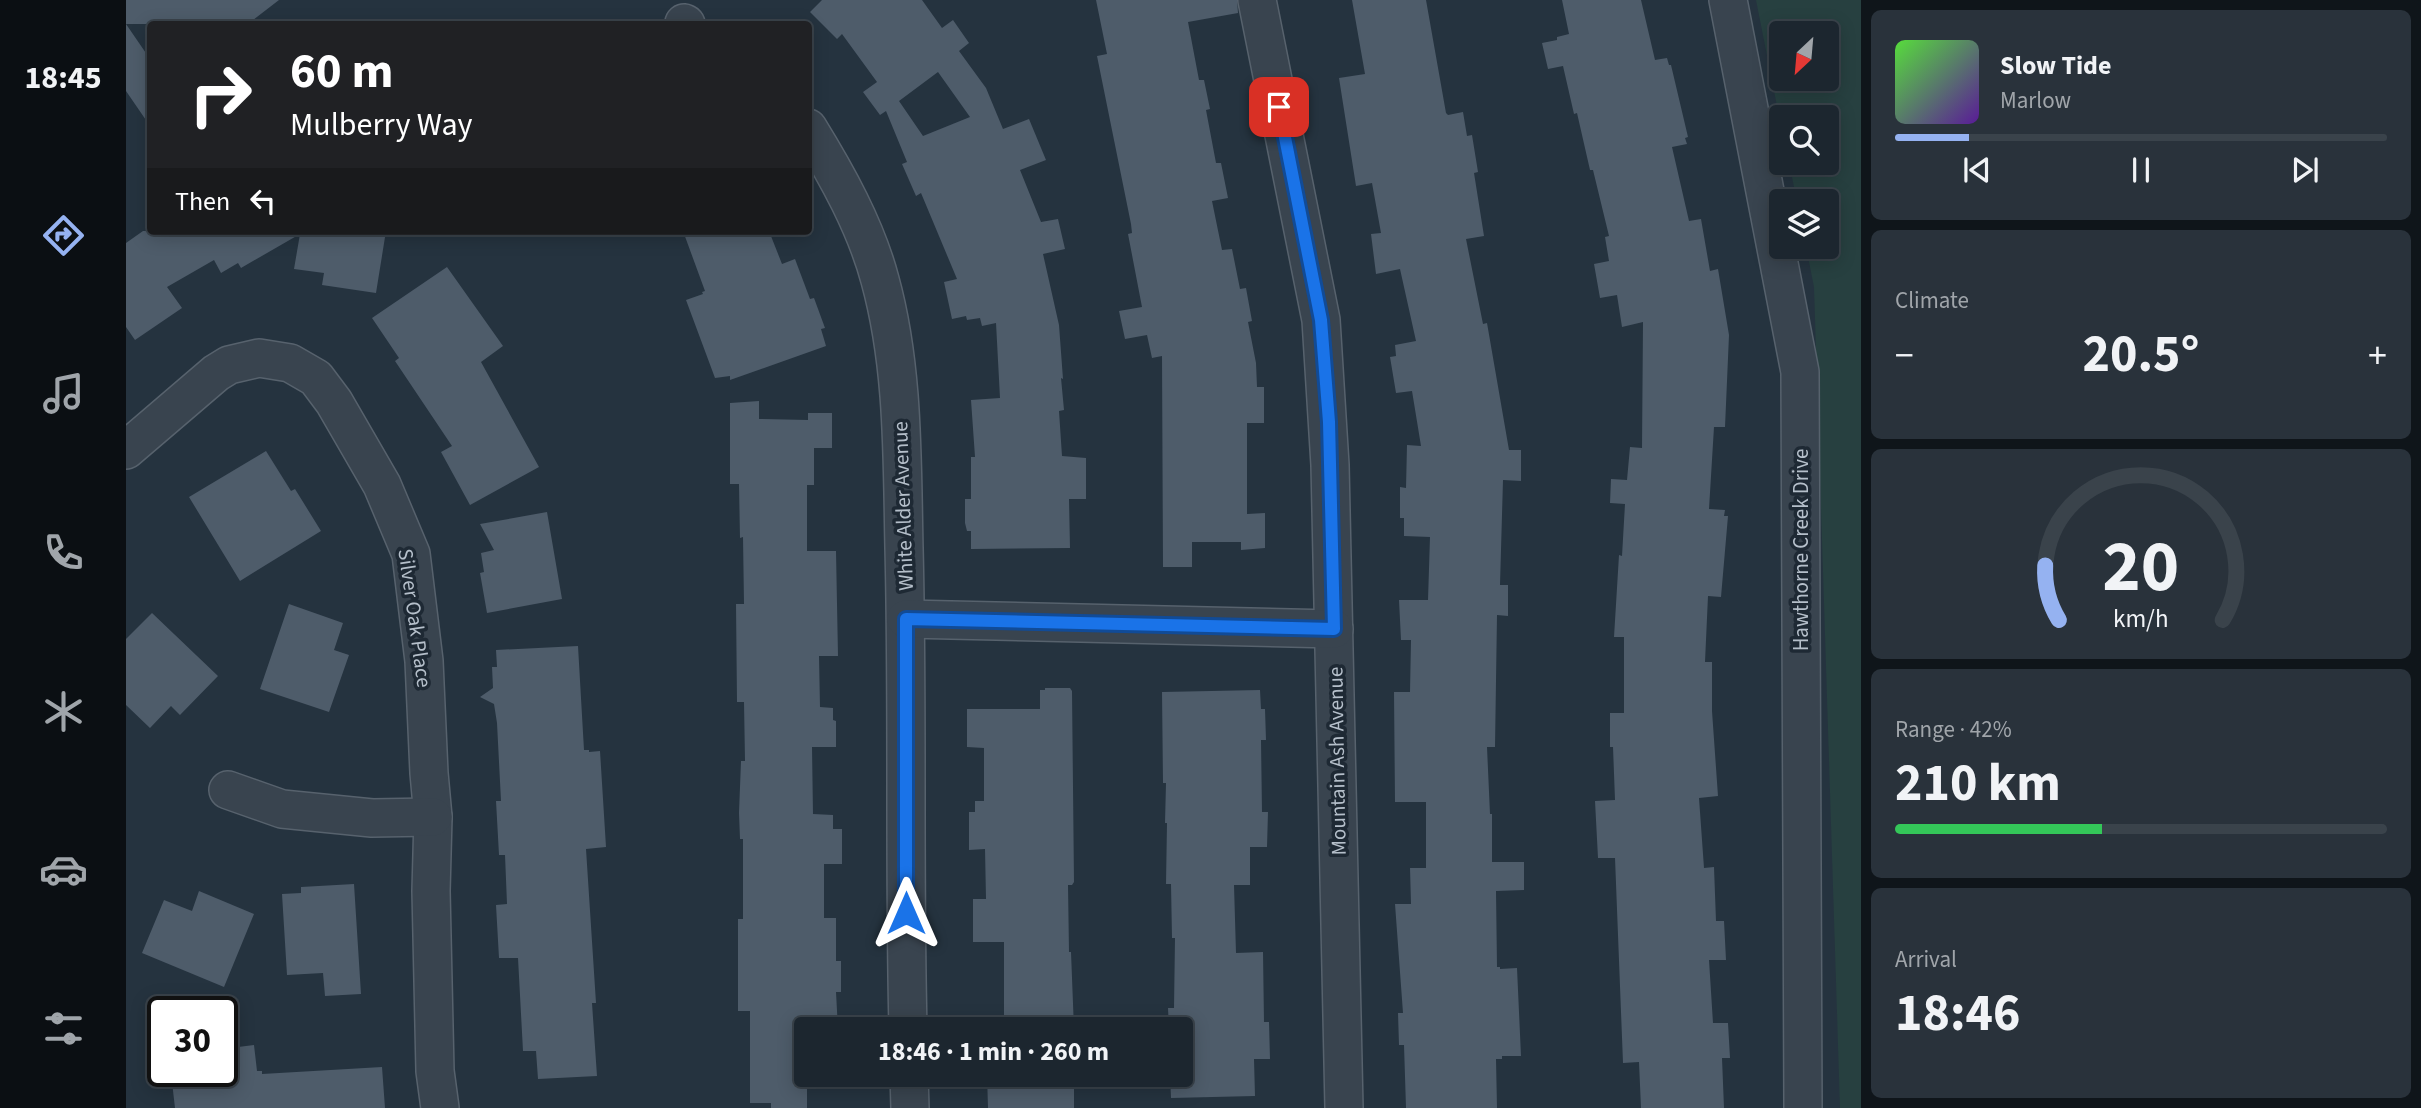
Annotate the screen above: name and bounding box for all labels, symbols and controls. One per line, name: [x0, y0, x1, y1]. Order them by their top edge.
north arrow: [1769, 21, 1839, 91]
map controls: [1769, 21, 1839, 259]
text: 60 m: [290, 37, 394, 107]
text: Slow Tide: [2000, 47, 2111, 84]
icon: right: [175, 49, 266, 140]
text: 18:45: [24, 55, 102, 101]
pin: [1249, 77, 1309, 137]
text: Marlow: [2000, 84, 2071, 117]
icon: arrive: [1260, 88, 1298, 126]
text: Mulberry Way: [290, 102, 472, 148]
button: search: [1769, 105, 1839, 175]
icon: previous: [1958, 151, 1996, 189]
icon: pause: [2122, 151, 2160, 189]
icon: next: [2286, 151, 2324, 189]
icon: left: [244, 182, 282, 220]
text: Then: [175, 183, 230, 220]
button: layers: [1769, 189, 1839, 259]
icon: directions: [39, 211, 88, 260]
text: Climate: [1895, 284, 1969, 317]
text: 20.5°: [2083, 318, 2199, 392]
text: −: [1895, 329, 1914, 383]
text: +: [2368, 329, 2387, 383]
icon: music: [39, 369, 88, 418]
street label: White Alder Avenue: [885, 421, 921, 591]
street label: Hawthorne Creek Drive: [1786, 449, 1816, 651]
text: 20: [2103, 515, 2179, 619]
icon: phone: [39, 528, 88, 577]
street label: Silver Oak Place: [390, 547, 440, 689]
text: km/h: [2113, 601, 2169, 637]
street label: Mountain Ash Avenue: [1320, 666, 1354, 856]
icon: climate: [39, 687, 88, 736]
text: Range · 42%: [1895, 713, 2012, 746]
text: 210 km: [1895, 747, 2061, 821]
icon: car: [39, 845, 88, 894]
position arrow: [869, 876, 943, 950]
text: Arrival: [1895, 943, 1957, 976]
text: 18:46: [1895, 977, 2020, 1051]
speed limit sign: 30: [147, 996, 238, 1087]
icon: filters: [39, 1004, 88, 1053]
text: 18:46 · 1 min · 260 m: [878, 1033, 1109, 1070]

